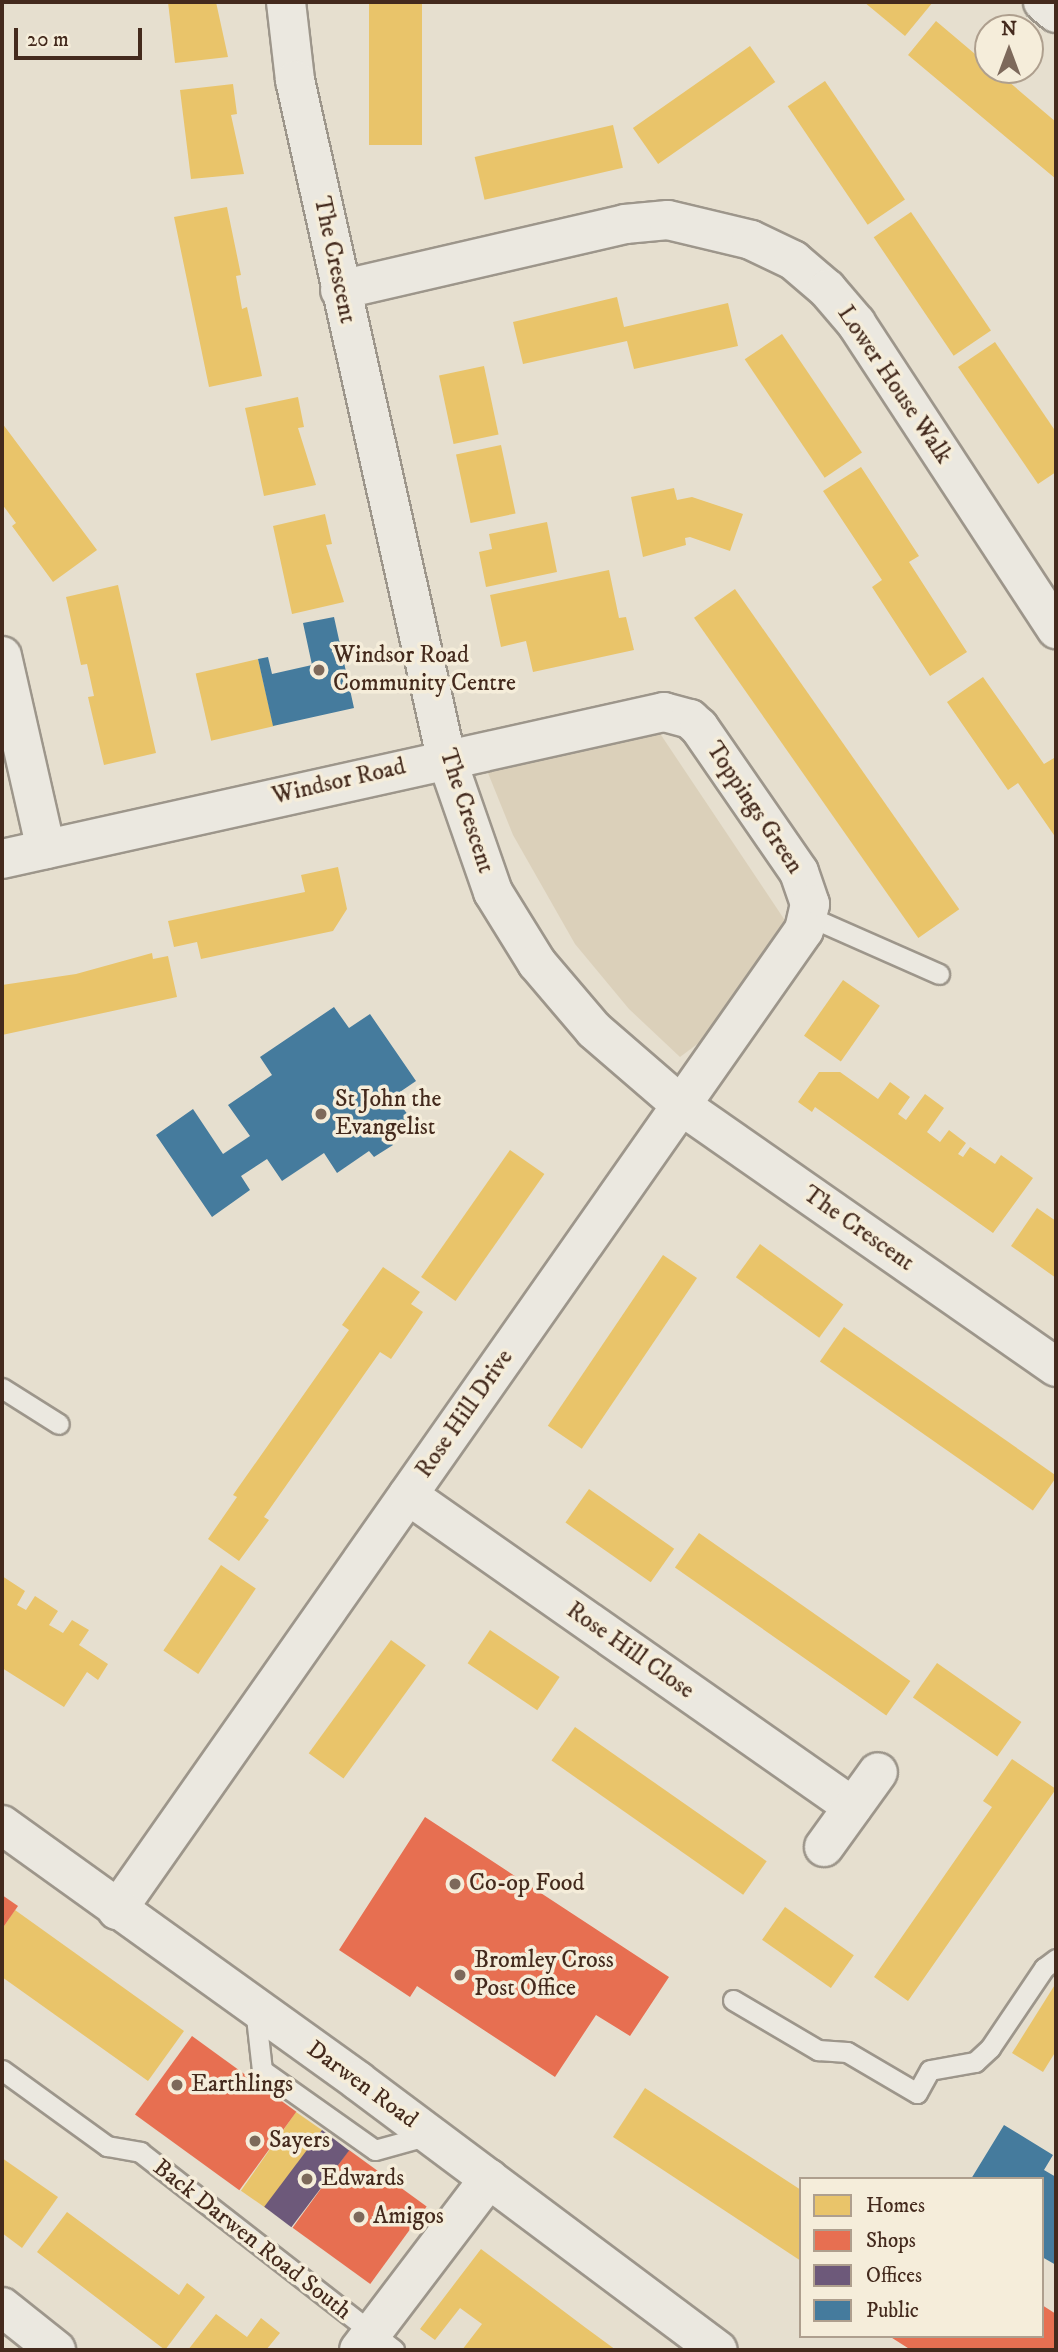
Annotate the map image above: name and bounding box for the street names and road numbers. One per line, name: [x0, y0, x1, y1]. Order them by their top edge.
street label: The Crescent: [307, 194, 361, 326]
street label: Lower House Walk: [831, 301, 957, 469]
street label: Toppings Green: [699, 736, 809, 880]
street label: The Crescent: [432, 745, 500, 877]
street label: Windsor Road: [270, 753, 408, 811]
street label: The Crescent: [797, 1180, 919, 1278]
street label: Rose Hill Drive: [410, 1344, 520, 1484]
street label: Rose Hill Close: [561, 1596, 699, 1706]
street label: Darwen Road: [301, 2035, 423, 2135]
street label: Back Darwen Road South: [147, 2154, 357, 2326]

